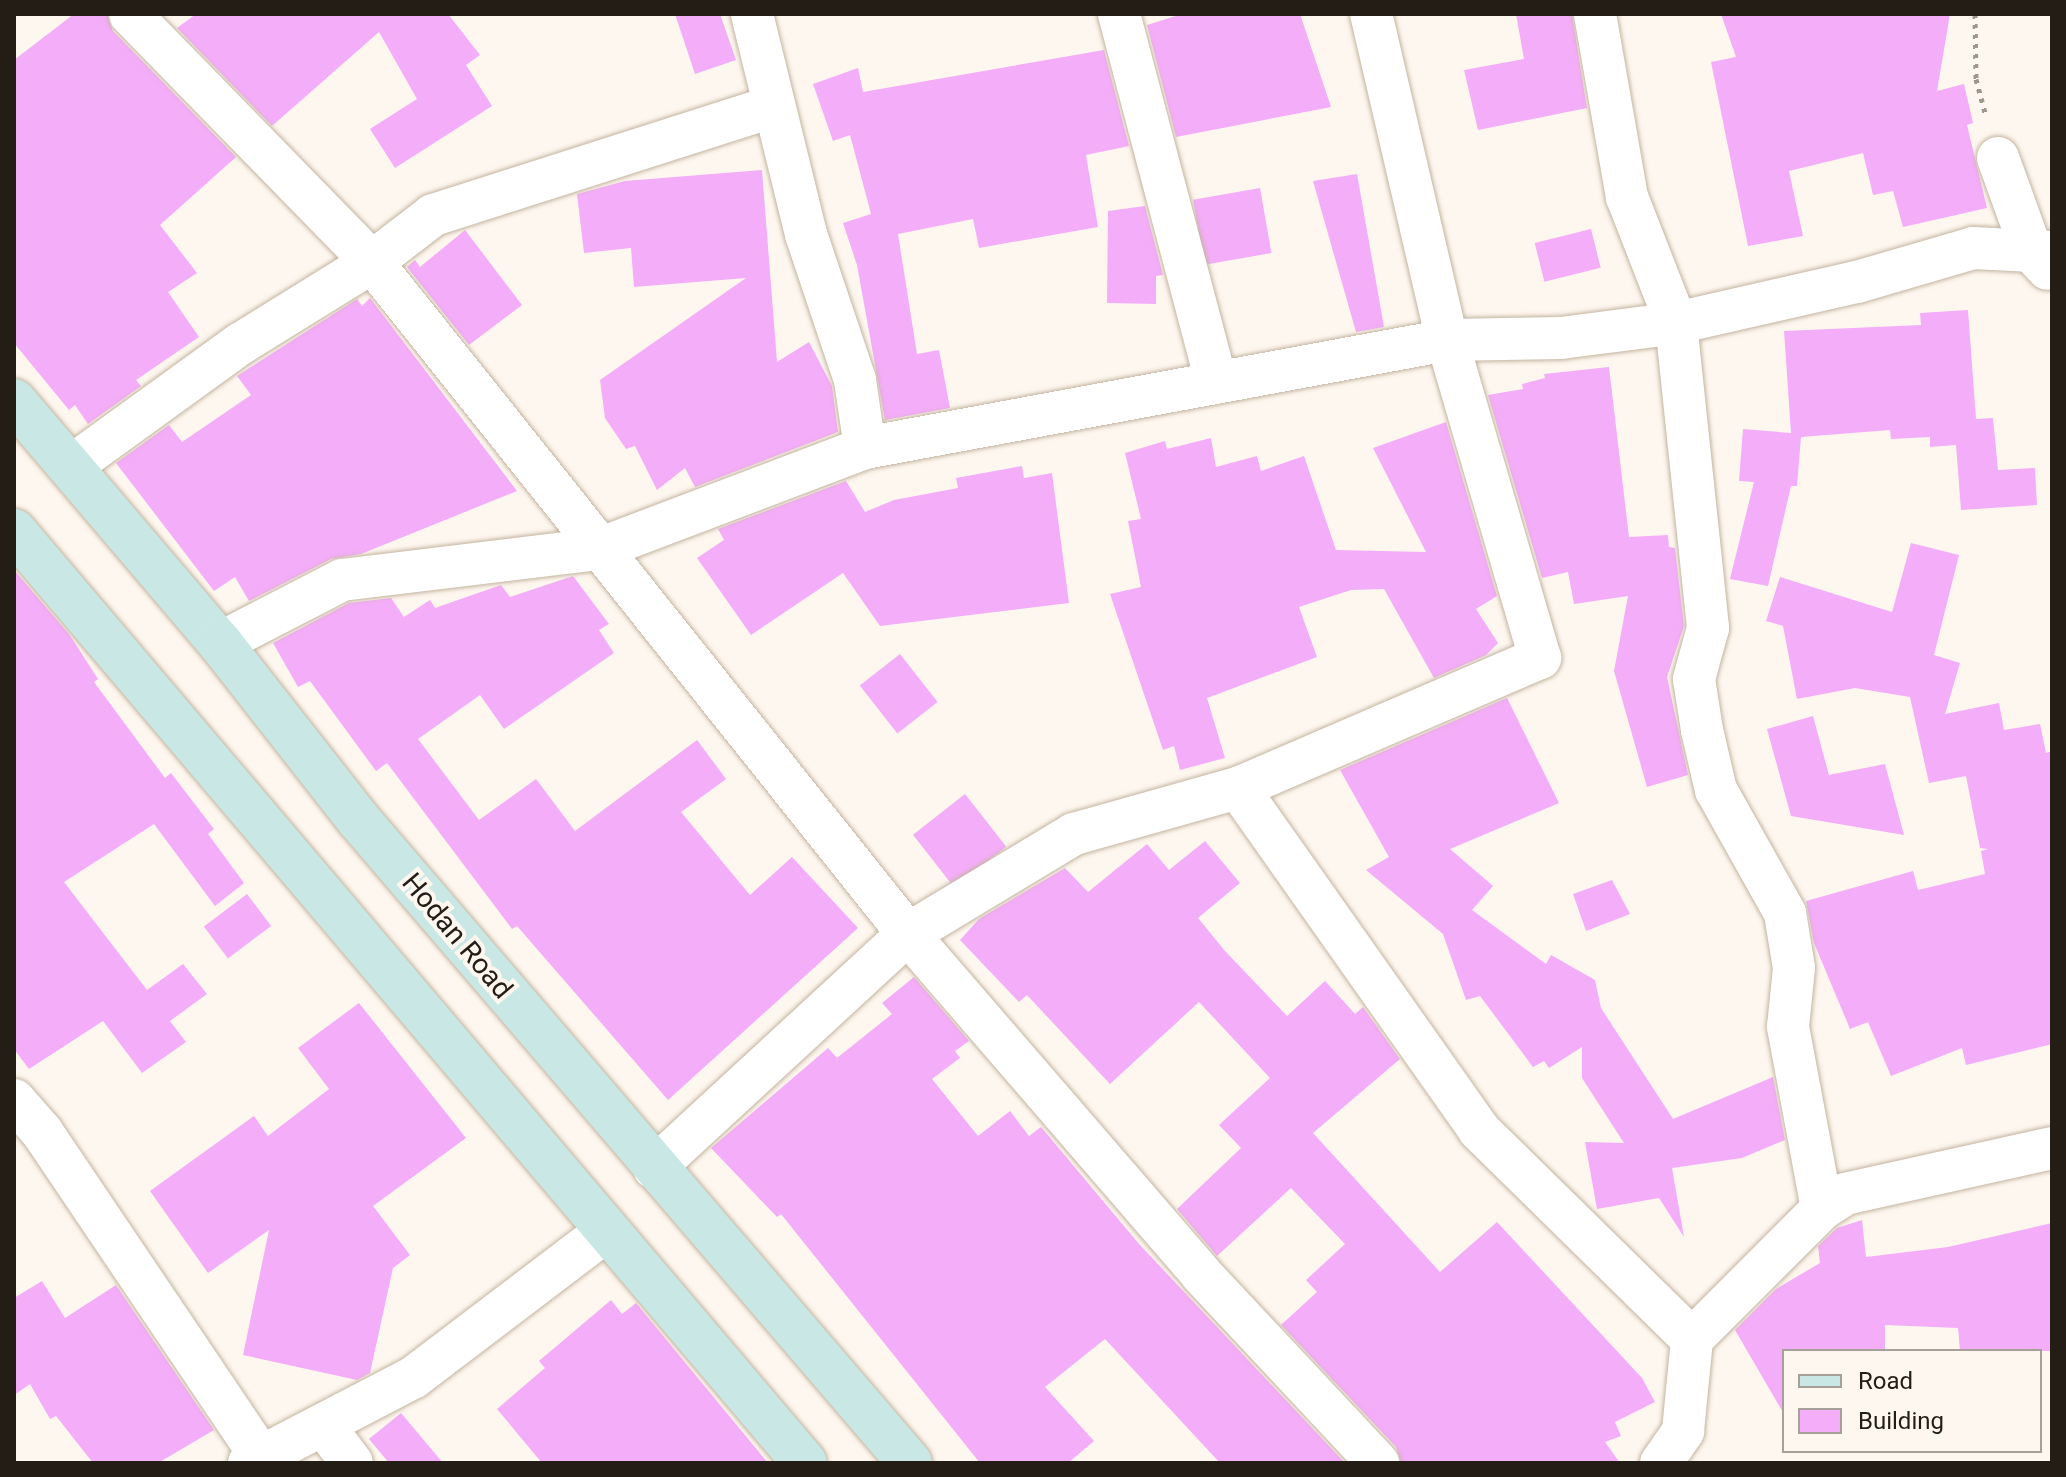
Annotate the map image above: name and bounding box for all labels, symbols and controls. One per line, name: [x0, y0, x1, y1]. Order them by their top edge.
street label: Hodan Road: [395, 866, 519, 1006]
legend: [1782, 1349, 2042, 1453]
text: Road: [1858, 1367, 1913, 1395]
text: Building: [1858, 1407, 1944, 1435]

